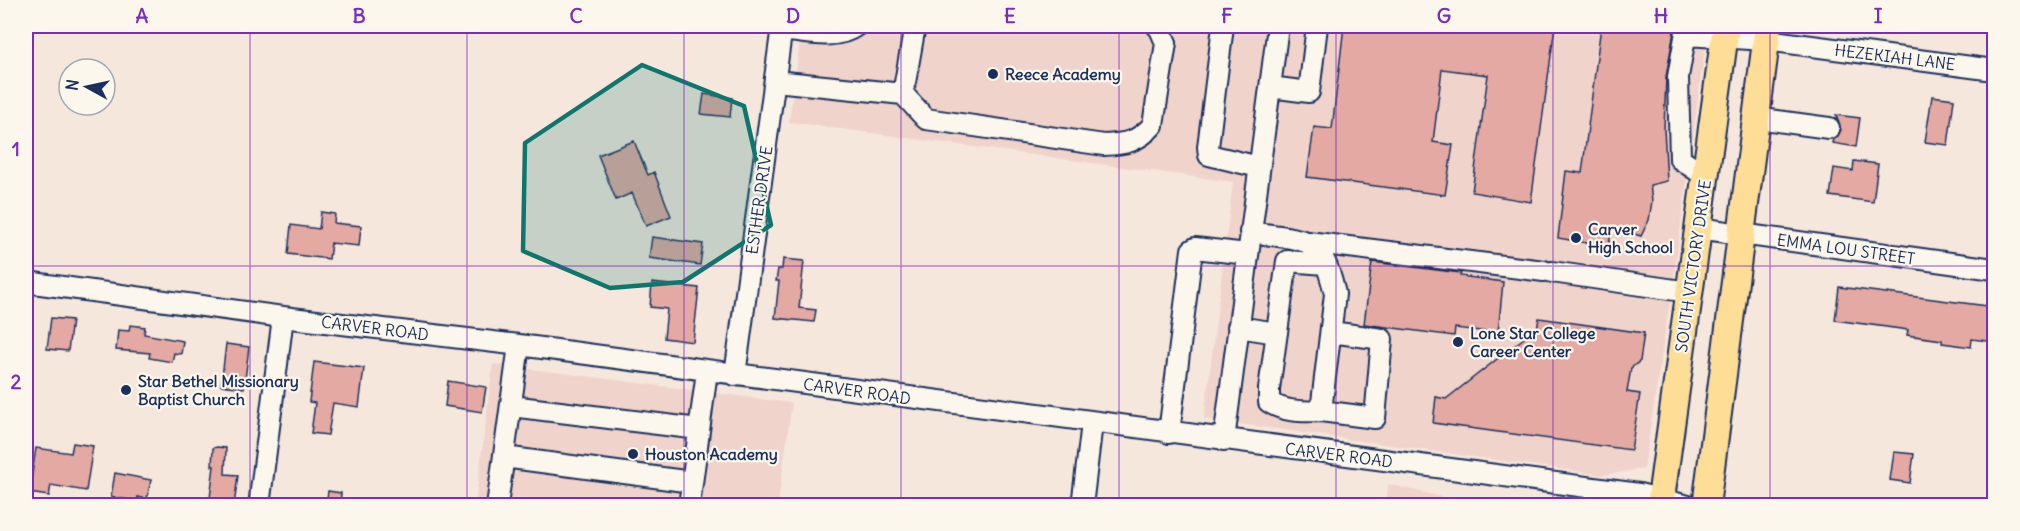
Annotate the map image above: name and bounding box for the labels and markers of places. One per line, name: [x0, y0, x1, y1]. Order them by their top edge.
place label: Reece Academy: [1005, 64, 1121, 85]
marker: Reece Academy: [986, 67, 1000, 81]
place label: Carver High School: [1588, 219, 1673, 258]
marker: Carver High School: [1569, 231, 1583, 245]
place label: Lone Star College Career Center: [1470, 323, 1596, 361]
marker: Lone Star College Career Center: [1451, 335, 1465, 349]
place label: Star Bethel Missionary Baptist Church: [138, 371, 299, 410]
marker: Star Bethel Missionary Baptist Church: [119, 383, 133, 397]
place label: Houston Academy: [645, 444, 778, 465]
marker: Houston Academy: [626, 447, 640, 461]

